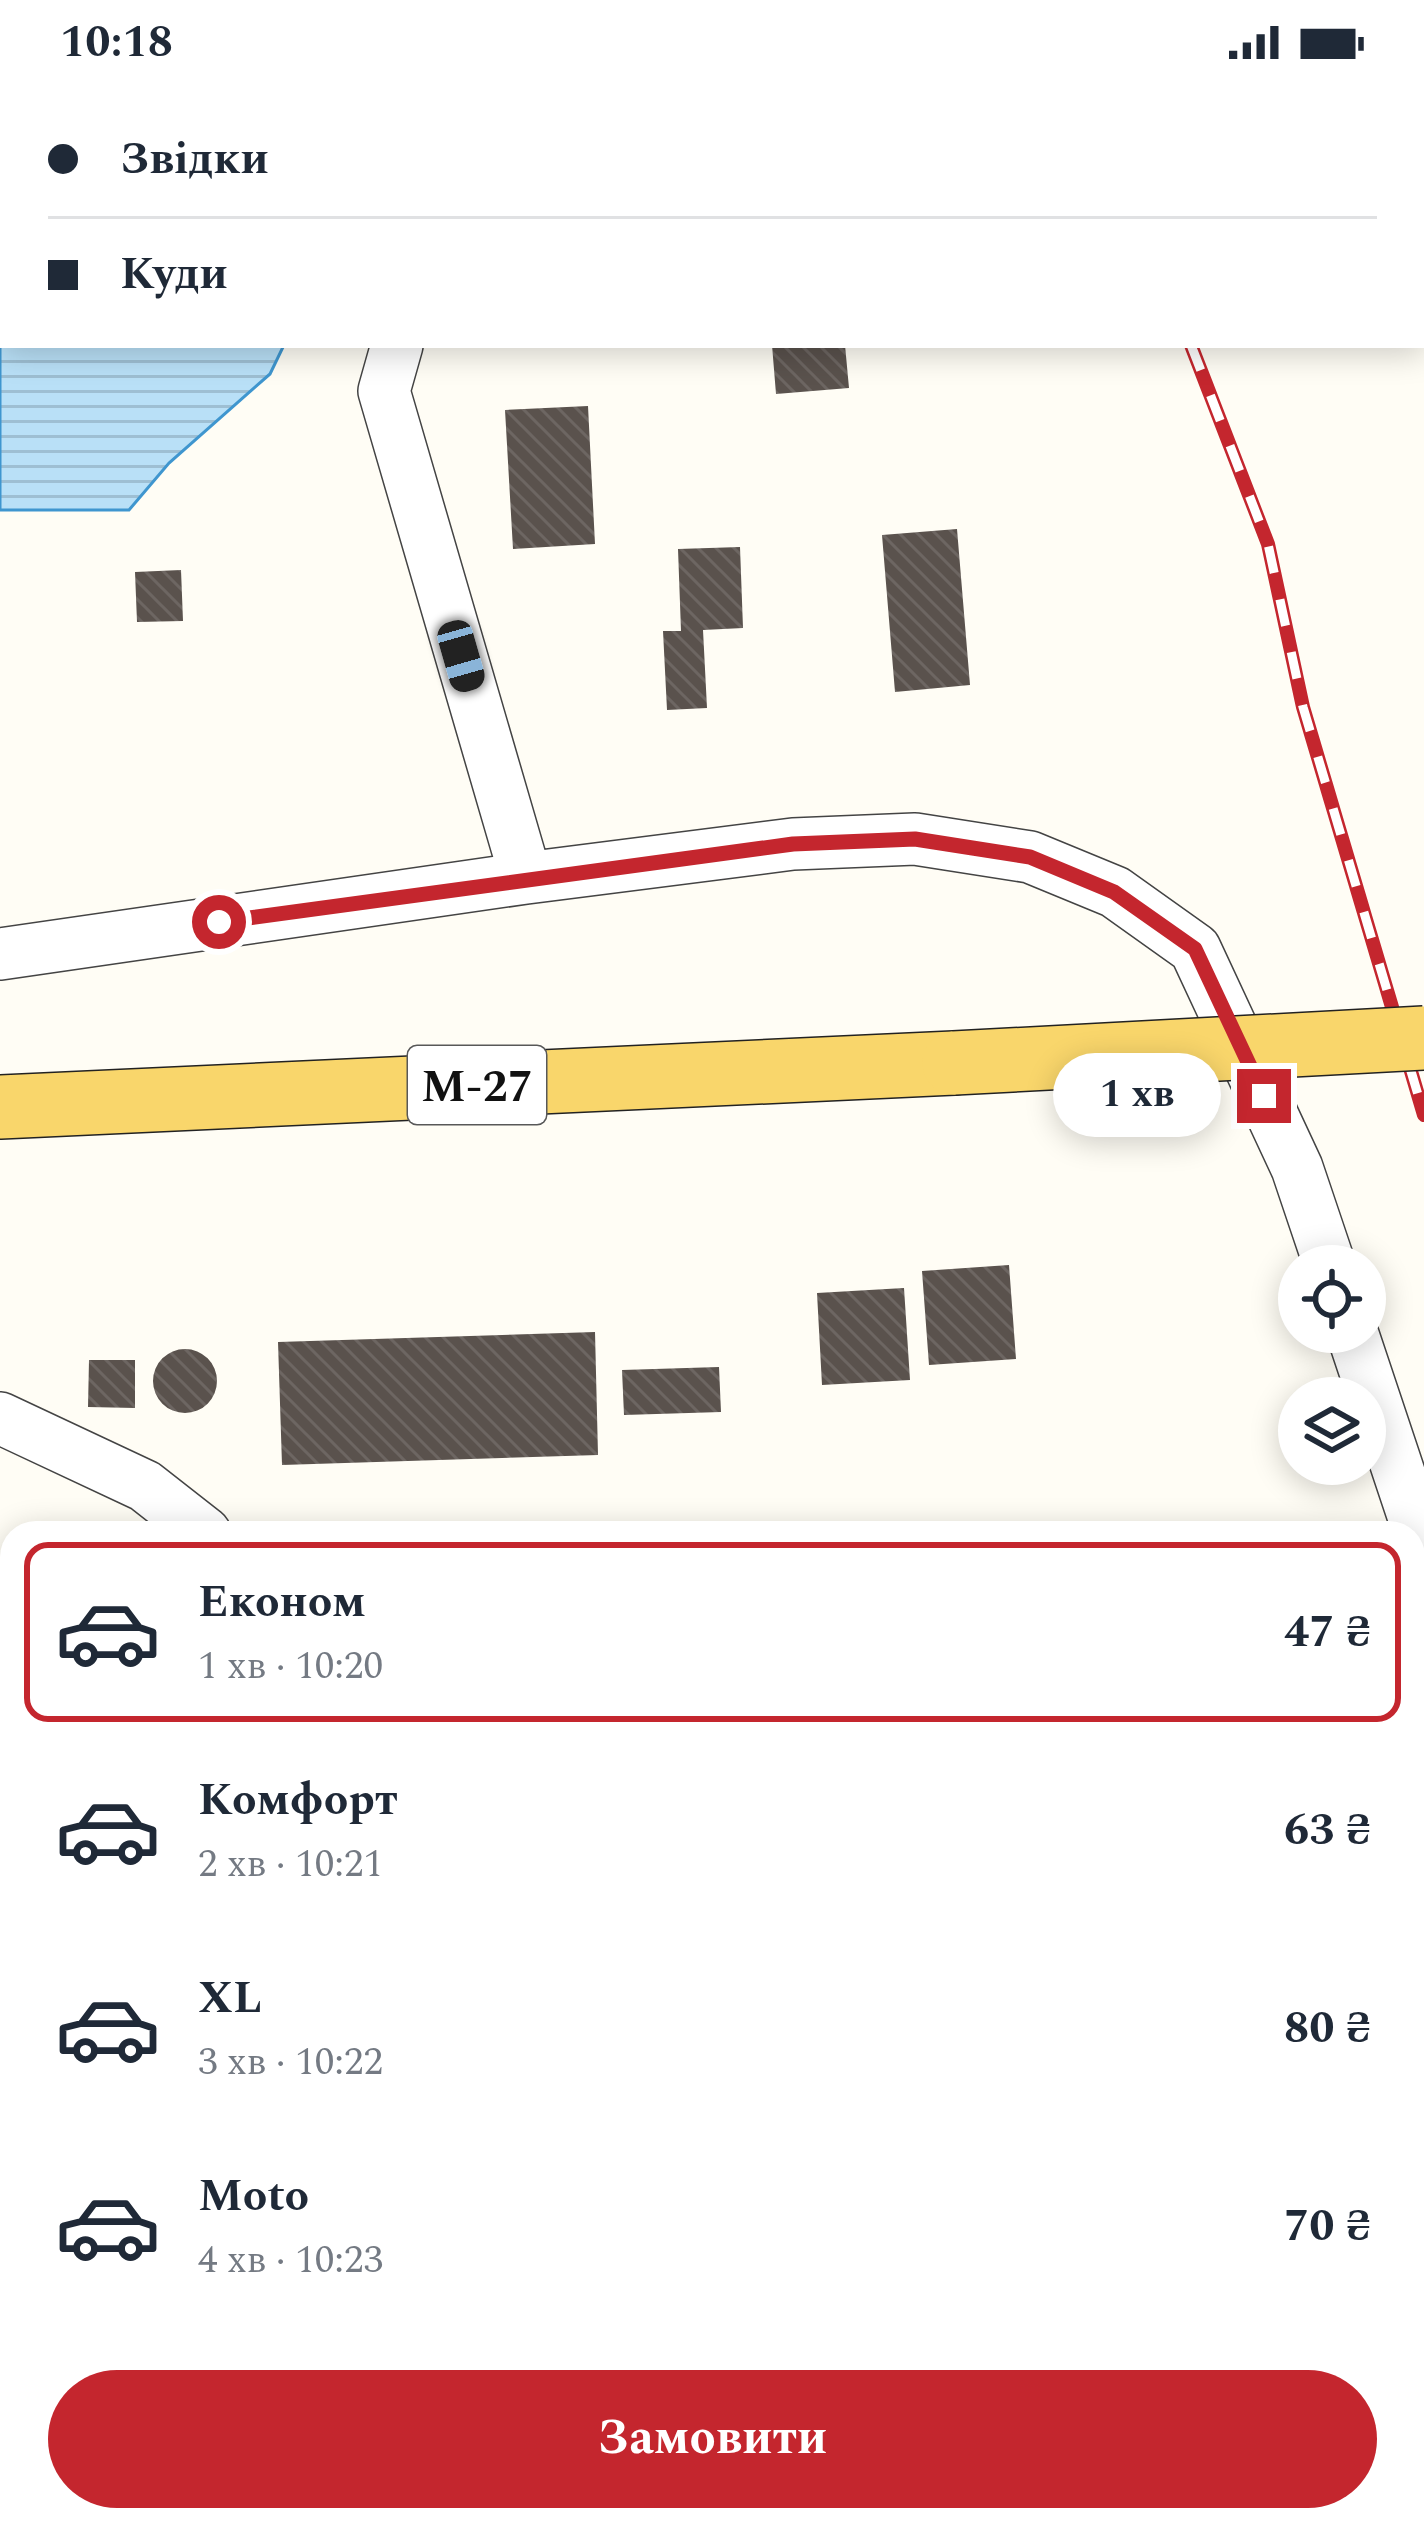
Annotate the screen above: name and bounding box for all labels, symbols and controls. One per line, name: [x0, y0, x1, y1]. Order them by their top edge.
text: 10:18: [60, 8, 173, 77]
text: Звідки: [120, 125, 269, 194]
text: Куди: [120, 240, 228, 309]
car: [434, 616, 488, 696]
route start: [192, 895, 246, 949]
road number: М-27: [408, 1046, 546, 1124]
callout: 1 хв: [1054, 1054, 1222, 1138]
text: 1 хв: [1100, 1065, 1174, 1124]
route end: [1237, 1069, 1291, 1123]
map controls: [1278, 1245, 1386, 1485]
button: locate: [1278, 1245, 1386, 1353]
button: layers: [1278, 1377, 1386, 1485]
text: Економ: [198, 1568, 366, 1637]
icon: car: [54, 1578, 162, 1686]
text: 47 ₴: [1284, 1598, 1371, 1667]
text: 1 хв · 10:20: [198, 1637, 383, 1696]
text: Комфорт: [198, 1766, 398, 1835]
icon: car: [54, 1776, 162, 1884]
text: 63 ₴: [1284, 1796, 1371, 1865]
text: 2 хв · 10:21: [198, 1835, 383, 1894]
text: XL: [198, 1964, 262, 2033]
icon: car: [54, 1974, 162, 2082]
text: 80 ₴: [1284, 1994, 1371, 2063]
text: 3 хв · 10:22: [198, 2033, 383, 2092]
text: Moto: [198, 2162, 309, 2231]
icon: car: [54, 2172, 162, 2280]
text: 70 ₴: [1284, 2192, 1371, 2261]
text: 4 хв · 10:23: [198, 2231, 383, 2290]
button: Замовити: [48, 2370, 1377, 2508]

